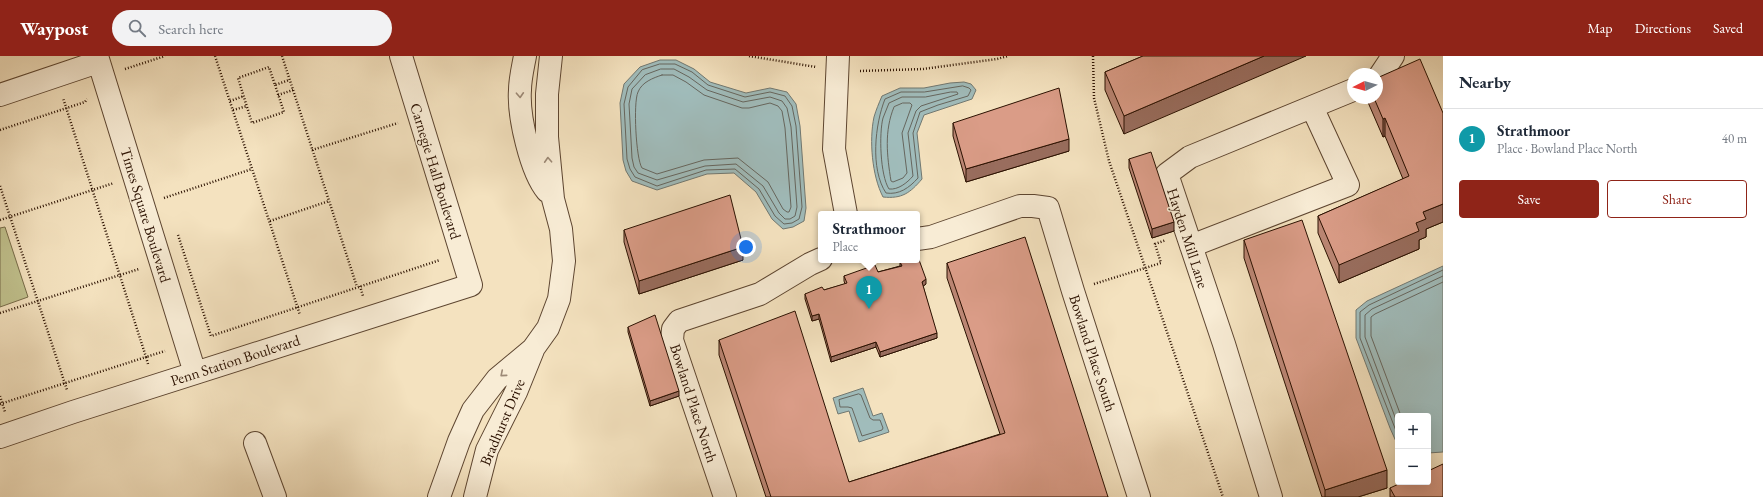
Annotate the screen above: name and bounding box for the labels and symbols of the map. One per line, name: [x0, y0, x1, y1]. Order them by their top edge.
north arrow: [1347, 68, 1383, 104]
one-way arrow: [516, 92, 525, 98]
street label: Carnegie Hall Boulevard: [406, 101, 466, 242]
street label: Times Square Boulevard: [116, 145, 176, 285]
one-way arrow: [544, 157, 553, 163]
street label: Hayden Mill Lane: [1163, 185, 1213, 291]
your location: [736, 237, 756, 257]
pin: 1: [856, 276, 882, 309]
street label: Bowland Place South: [1065, 292, 1121, 414]
street label: Penn Station Boulevard: [168, 330, 303, 390]
street label: Bowland Place North: [666, 341, 722, 465]
one-way arrow: [501, 369, 508, 376]
street label: Bradhurst Drive: [475, 376, 529, 468]

